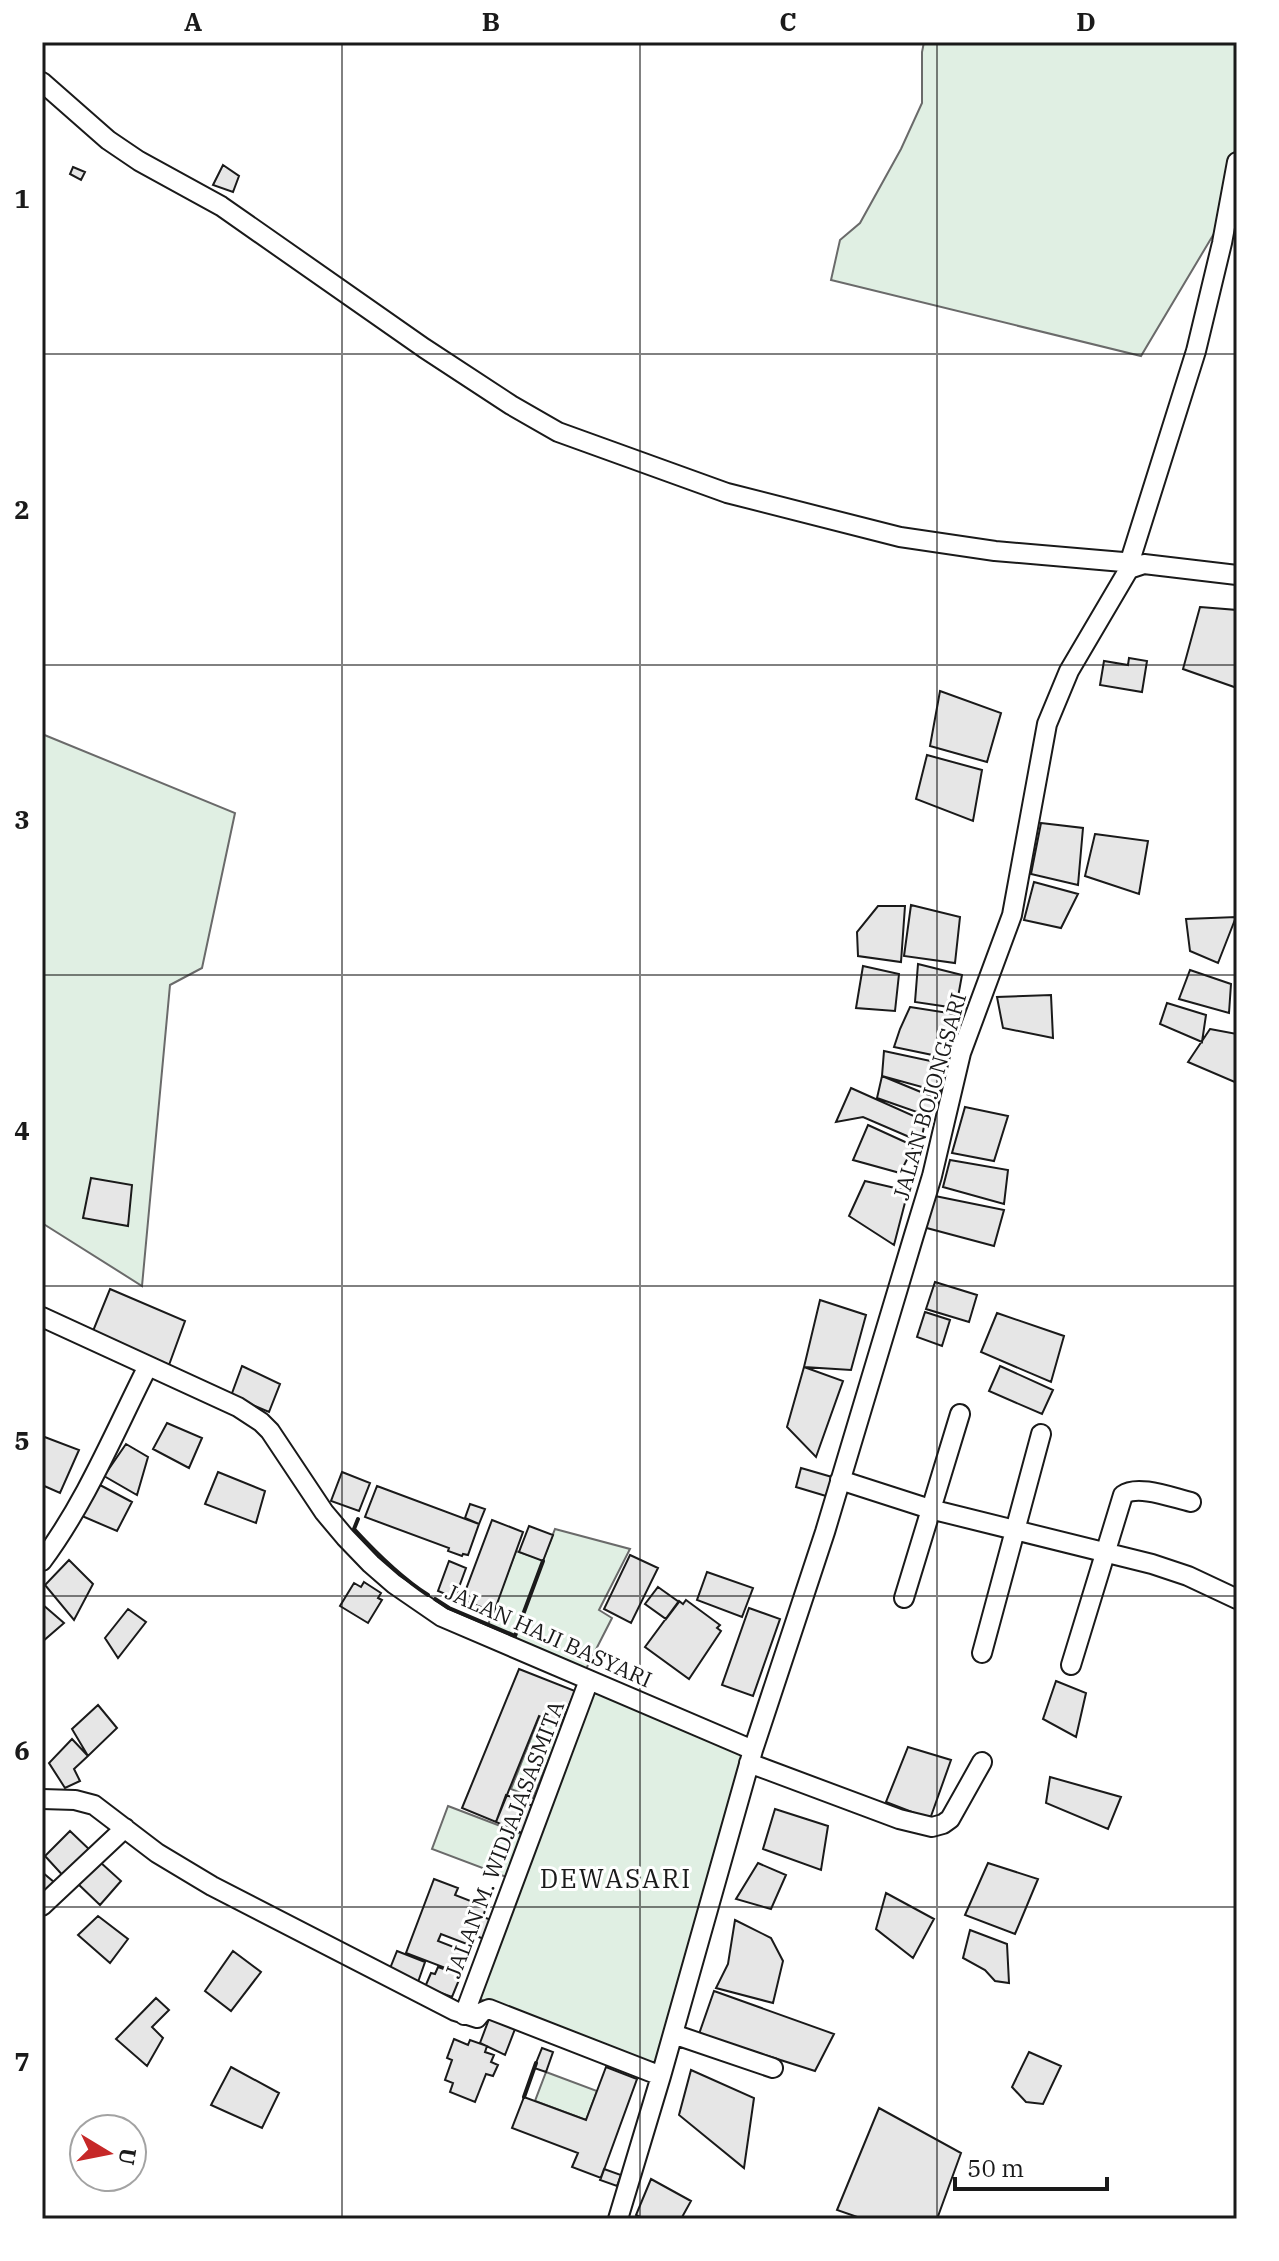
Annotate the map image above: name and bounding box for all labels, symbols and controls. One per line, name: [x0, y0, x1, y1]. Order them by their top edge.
text: A: [184, 4, 202, 38]
text: B: [482, 4, 500, 38]
text: C: [779, 4, 797, 38]
text: D: [1076, 4, 1096, 38]
text: 1: [14, 181, 30, 215]
text: 2: [14, 492, 30, 526]
text: 3: [14, 802, 30, 836]
street label: JALAN BOJONGSARI: [886, 989, 972, 1203]
text: 4: [14, 1113, 30, 1147]
text: 5: [14, 1423, 30, 1457]
street label: JALAN HAJI BASYARI: [441, 1576, 657, 1694]
street label: JALAN M. WIDJAJASASMITA: [438, 1696, 570, 1982]
text: 6: [14, 1733, 30, 1767]
district label: DEWASARI: [540, 1861, 692, 1895]
text: 7: [14, 2044, 30, 2078]
north arrow: [68, 2113, 148, 2193]
scale bar: [955, 2141, 1107, 2191]
text: U: [112, 2146, 144, 2167]
text: 50 m: [967, 2152, 1024, 2184]

